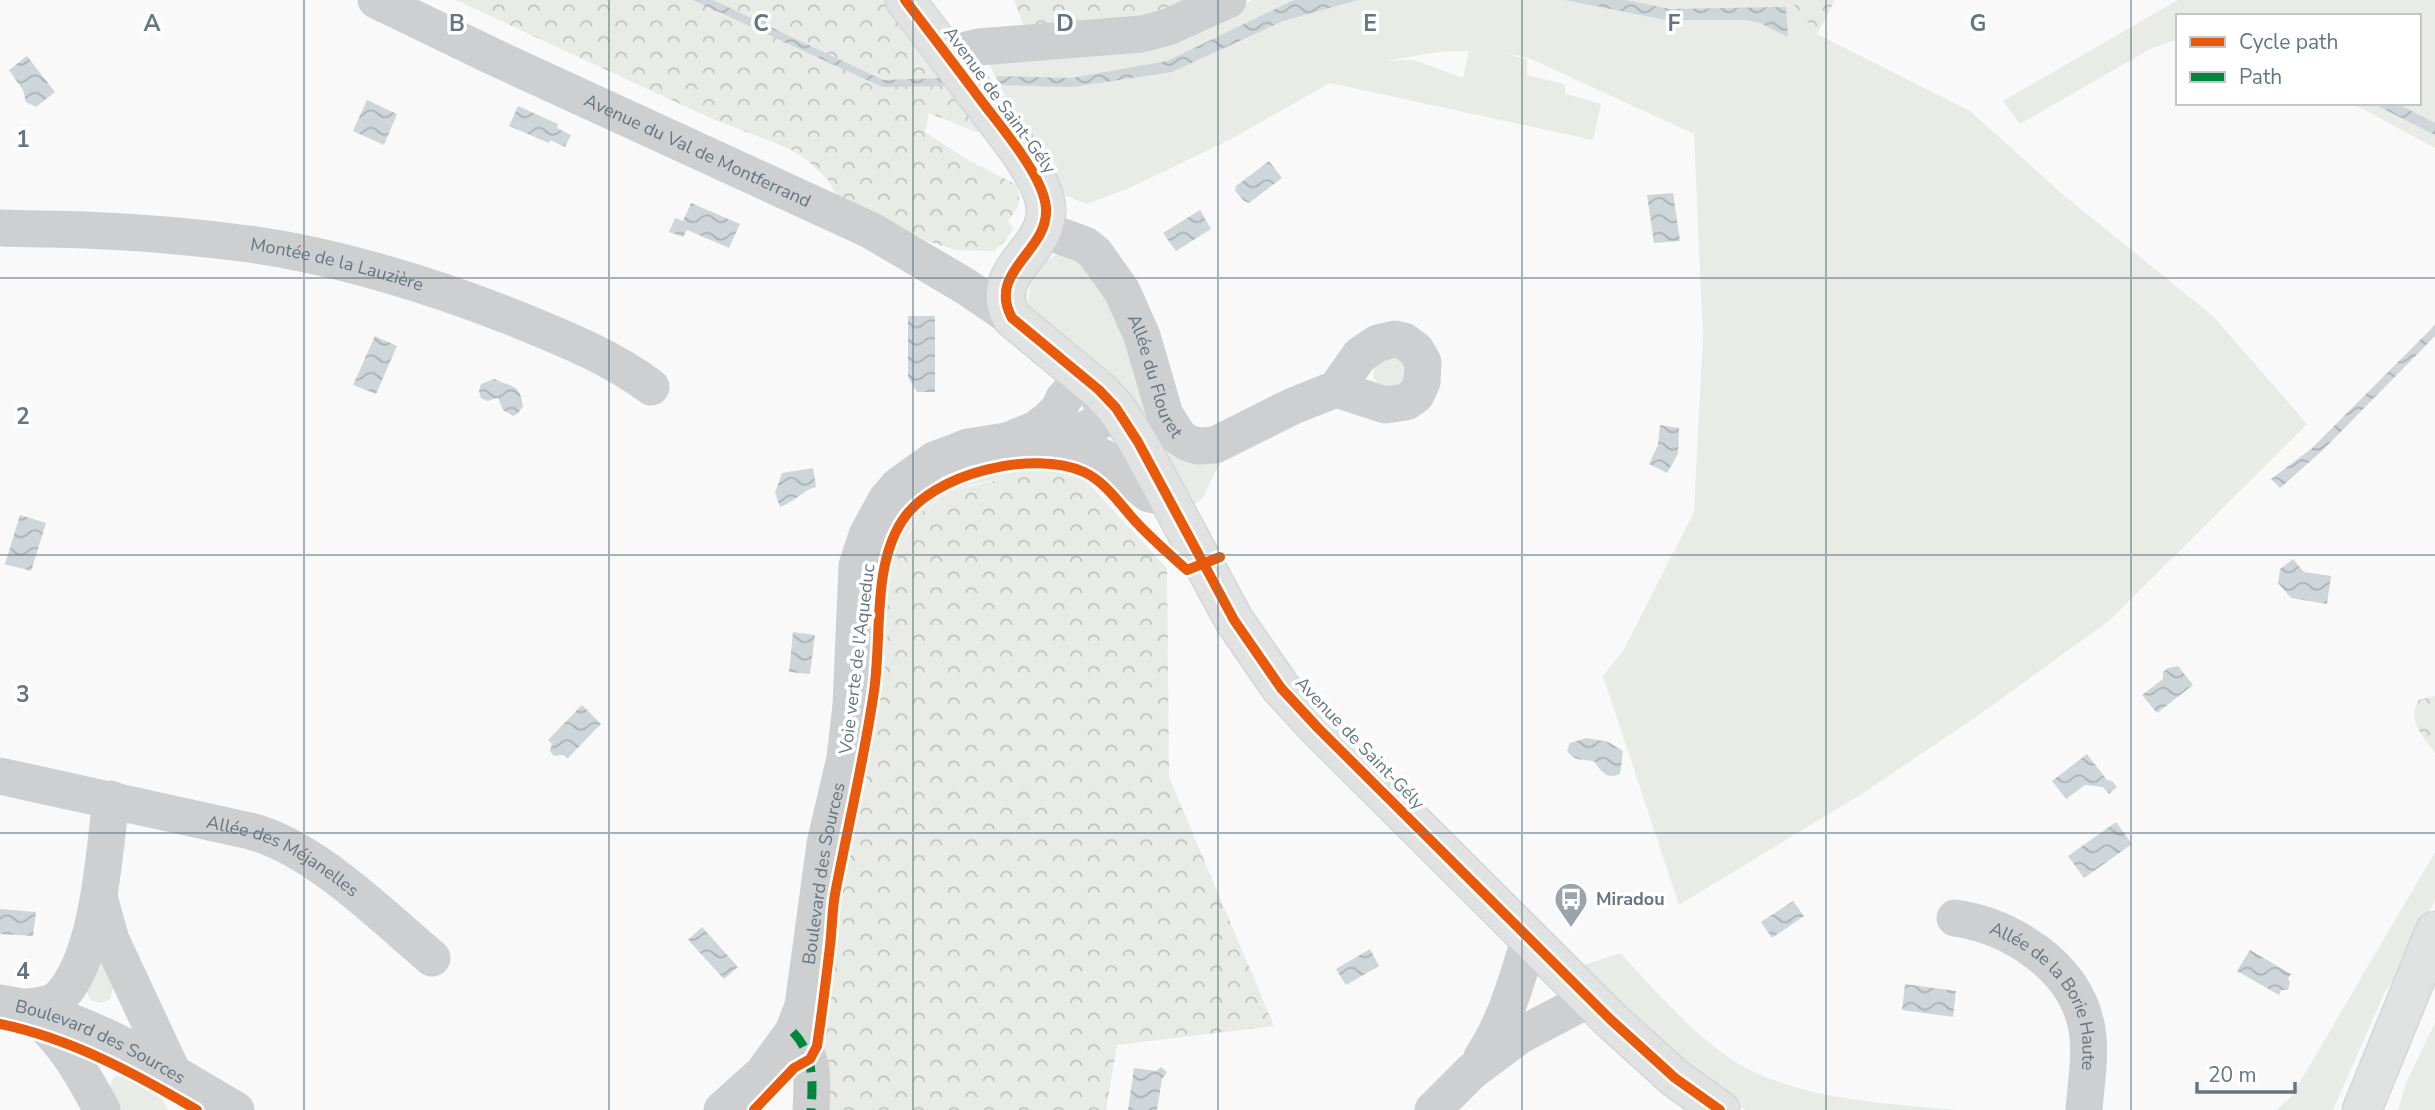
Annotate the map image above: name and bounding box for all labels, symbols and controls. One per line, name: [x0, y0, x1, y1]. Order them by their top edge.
text: A: [143, 8, 161, 39]
text: B: [449, 8, 465, 39]
text: C: [753, 8, 769, 39]
text: D: [1056, 8, 1074, 39]
text: E: [1363, 8, 1377, 39]
text: F: [1668, 8, 1681, 39]
text: G: [1970, 8, 1986, 39]
legend: [2176, 14, 2421, 105]
street label: Avenue de Saint-Gély: [938, 22, 1062, 179]
text: Cycle path: [2239, 28, 2338, 56]
text: Path: [2239, 63, 2282, 91]
street label: Avenue du Val de Montferrand: [580, 88, 815, 213]
text: 1: [16, 124, 30, 155]
street label: Montée de la Lauzière: [249, 232, 427, 297]
street label: Allée du Flouret: [1122, 310, 1189, 443]
text: 2: [16, 401, 30, 432]
street label: Voie verte de l'Aqueduc: [833, 563, 881, 756]
street label: Avenue de Saint-Gély: [1290, 671, 1430, 815]
text: 3: [16, 679, 30, 710]
street label: Boulevard des Sources: [797, 780, 851, 966]
street label: Allée des Méjanelles: [204, 810, 364, 902]
bus stop icon: Miradou: [1552, 880, 1590, 929]
place label: Miradou: [1596, 887, 1665, 911]
street label: Allée de la Borie Haute: [1986, 916, 2101, 1071]
text: 4: [16, 956, 30, 987]
street label: Boulevard des Sources: [13, 994, 190, 1090]
scale bar: [2197, 1050, 2295, 1094]
text: 20 m: [2208, 1061, 2257, 1089]

